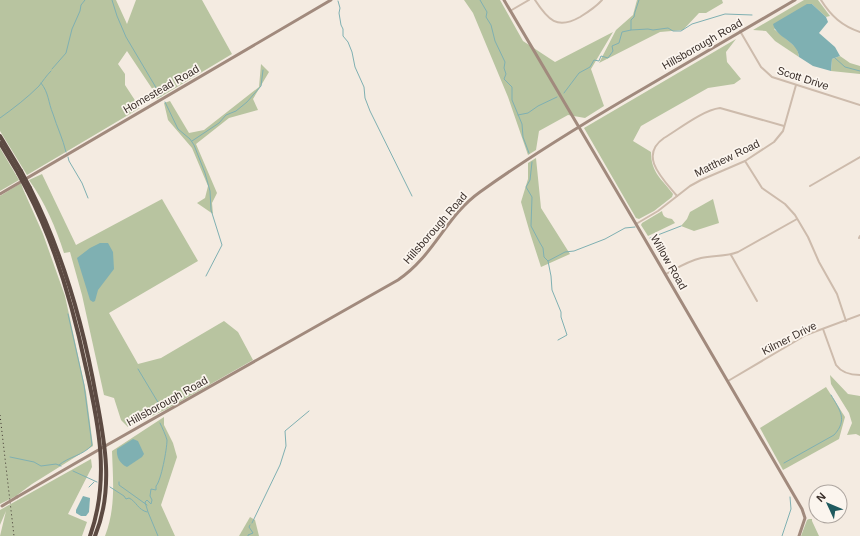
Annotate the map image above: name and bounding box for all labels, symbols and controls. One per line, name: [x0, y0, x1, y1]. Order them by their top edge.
street label: Hillsborough Road: [660, 16, 744, 72]
street label: Homestead Road: [121, 62, 201, 116]
street label: Scott Drive: [776, 64, 830, 92]
street label: Matthew Road: [692, 137, 762, 179]
street label: Hillsborough Road: [401, 190, 469, 266]
street label: Willow Road: [649, 233, 689, 291]
street label: Kilmer Drive: [760, 319, 818, 357]
street label: Hillsborough Road: [125, 374, 209, 428]
north arrow: [808, 484, 848, 524]
text: N: [814, 490, 828, 504]

